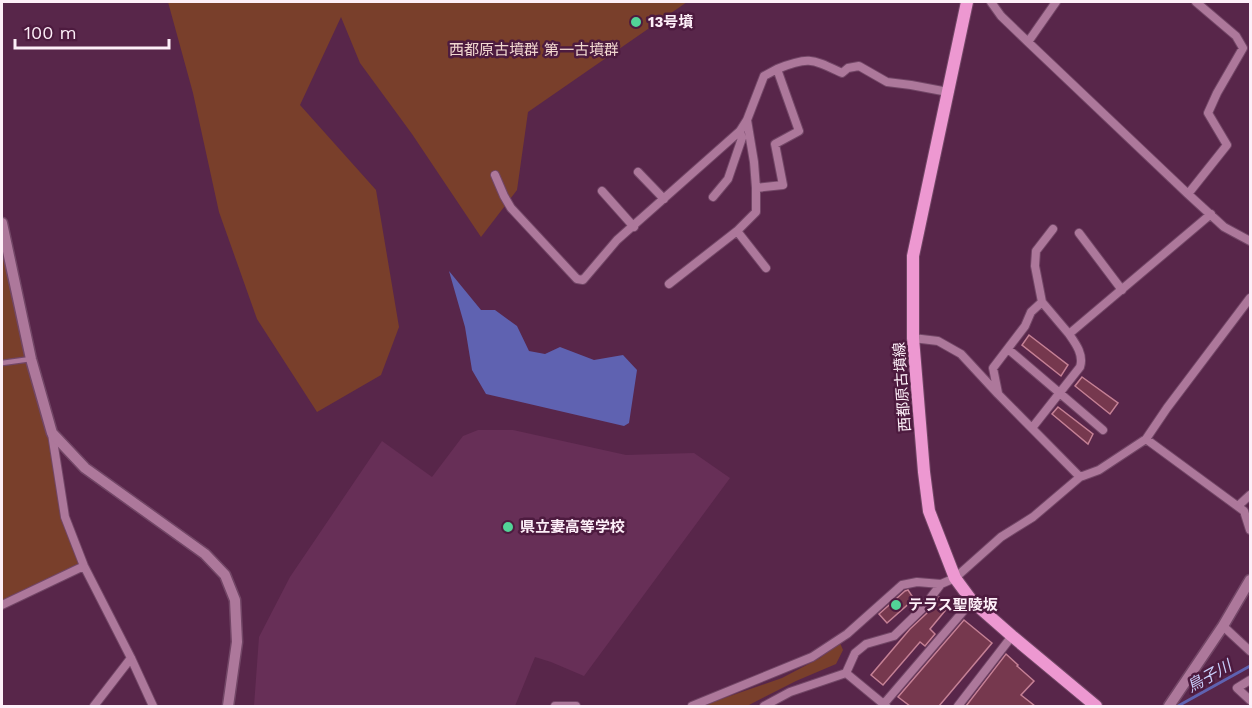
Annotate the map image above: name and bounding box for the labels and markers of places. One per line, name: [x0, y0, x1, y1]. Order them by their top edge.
place label: 13号墳: [648, 13, 693, 31]
marker: 13号墳: [629, 15, 643, 29]
place label: 県立妻高等学校: [520, 518, 625, 536]
marker: 県立妻高等学校: [501, 520, 515, 534]
place label: テラス聖陵坂: [908, 596, 998, 614]
marker: テラス聖陵坂: [889, 598, 903, 612]

